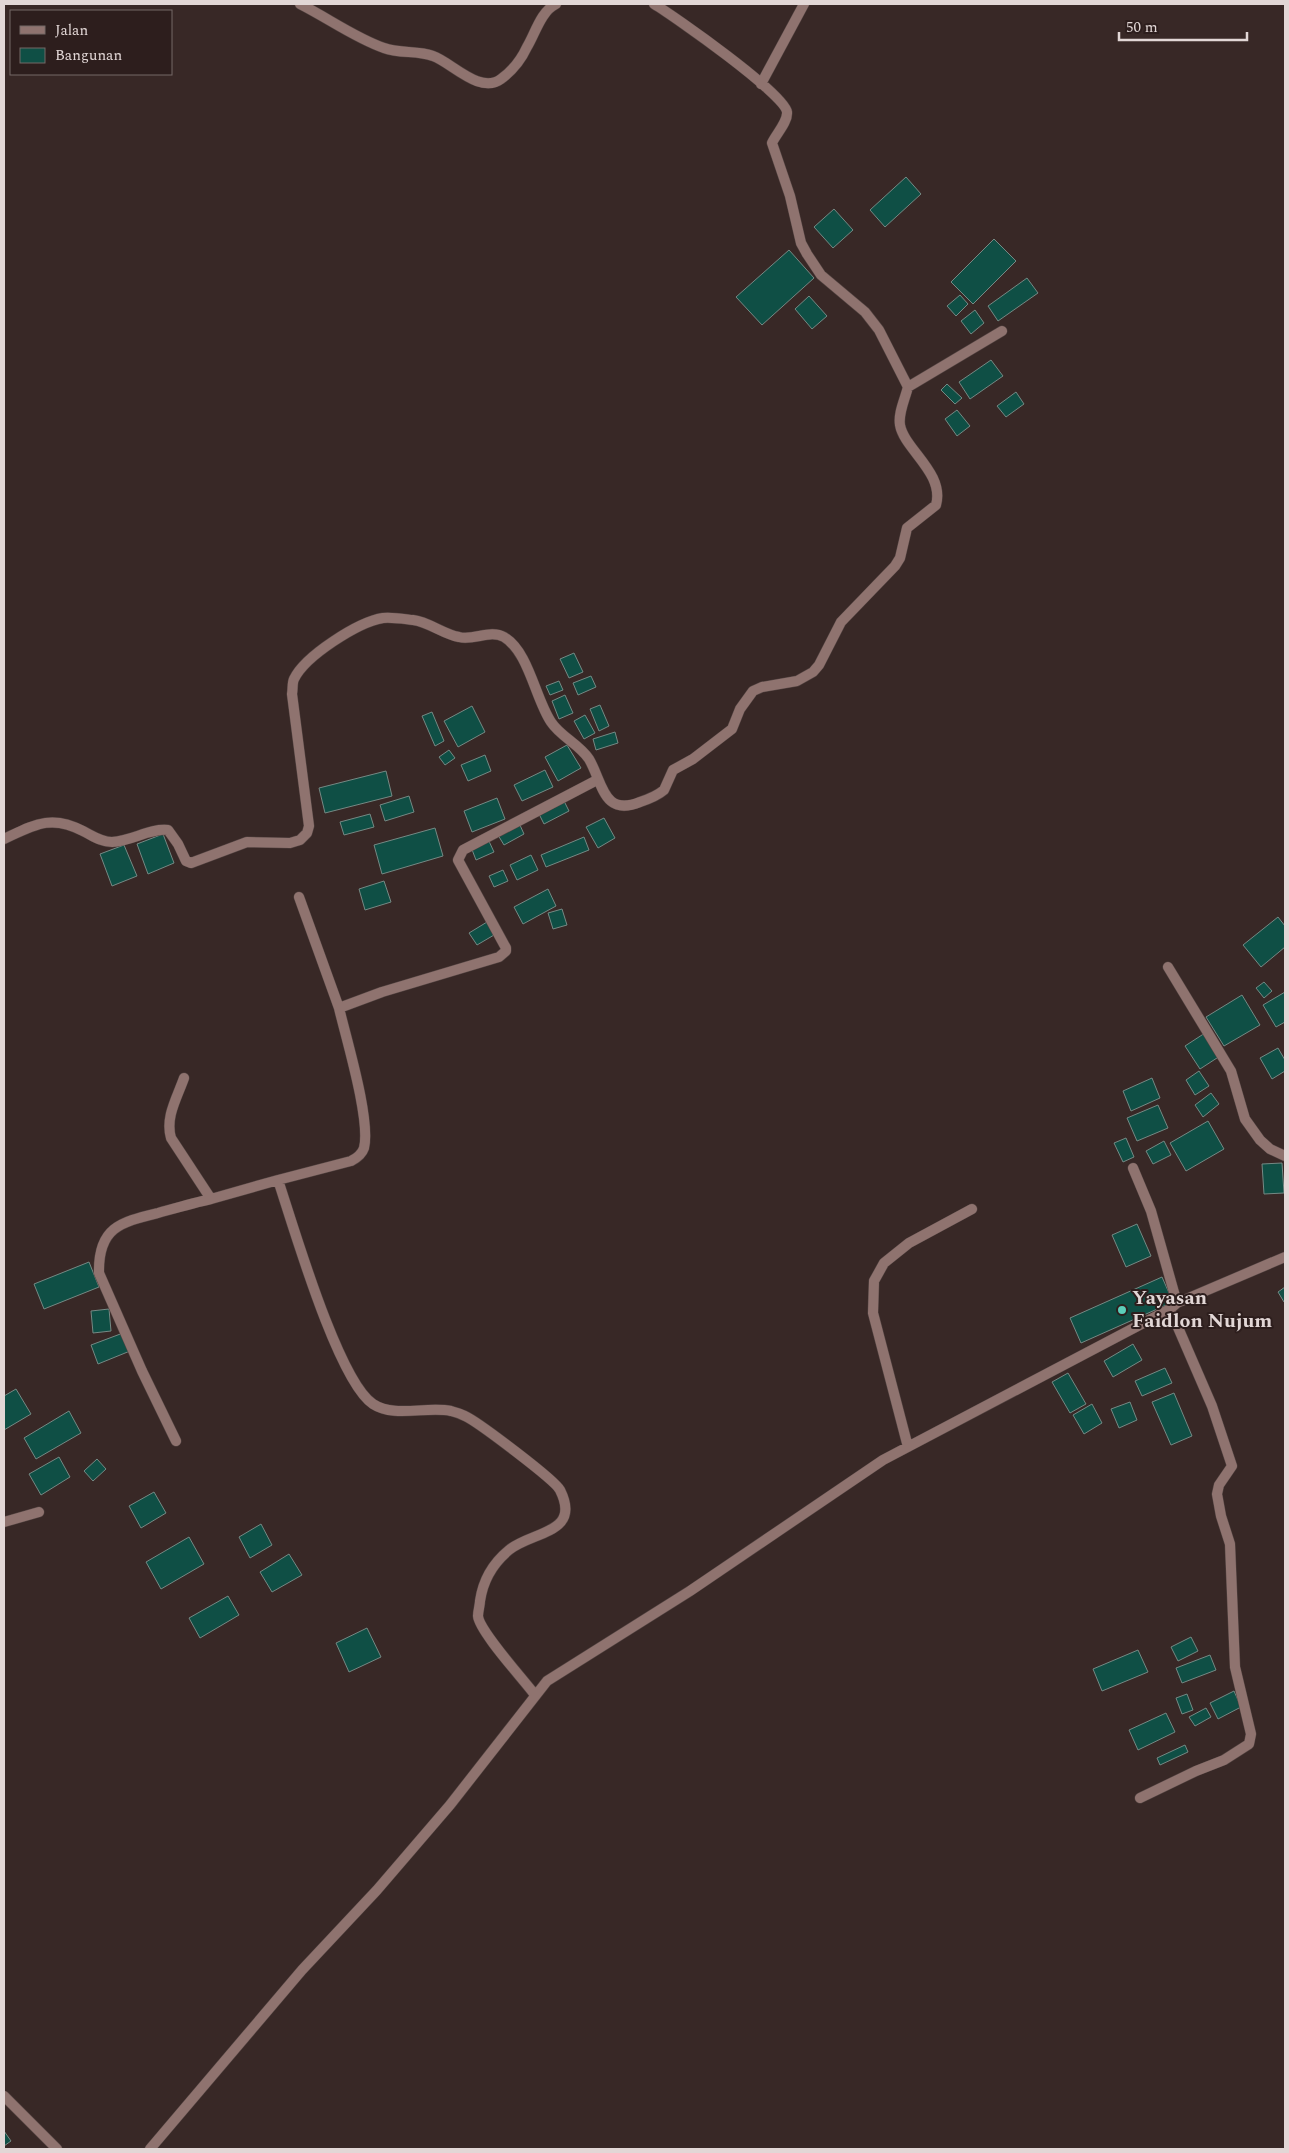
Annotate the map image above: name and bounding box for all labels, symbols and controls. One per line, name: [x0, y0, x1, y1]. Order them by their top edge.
legend: [10, 10, 172, 75]
scale bar: [1119, 10, 1246, 42]
text: 50 m: [1126, 16, 1158, 39]
text: Jalan: [55, 19, 88, 42]
text: Bangunan: [55, 44, 122, 67]
place label: Yayasan Faidlon Nujum: [1132, 1283, 1272, 1336]
marker: Yayasan Faidlon Nujum: [1116, 1304, 1128, 1316]

